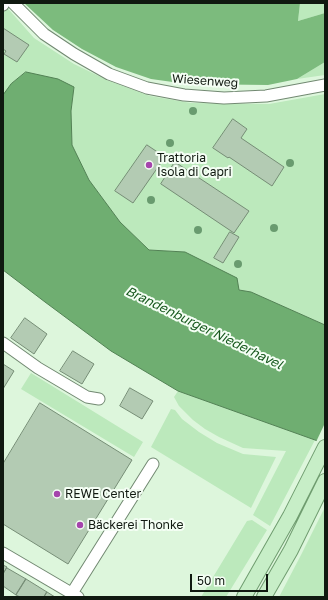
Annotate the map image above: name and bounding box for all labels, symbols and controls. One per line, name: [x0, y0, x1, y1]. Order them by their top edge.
street label: Wiesenweg: [171, 72, 239, 90]
place label: Trattoria Isola di Capri: [157, 151, 232, 179]
marker: Trattoria Isola di Capri: [144, 160, 154, 170]
water label: Brandenburger Niederhavel: [123, 283, 285, 373]
place label: REWE Center: [65, 487, 141, 501]
marker: REWE Center: [52, 489, 62, 499]
place label: Bäckerei Thonke: [88, 518, 183, 532]
marker: Bäckerei Thonke: [75, 520, 85, 530]
scale bar: [192, 566, 270, 592]
text: 50 m: [197, 573, 225, 588]

